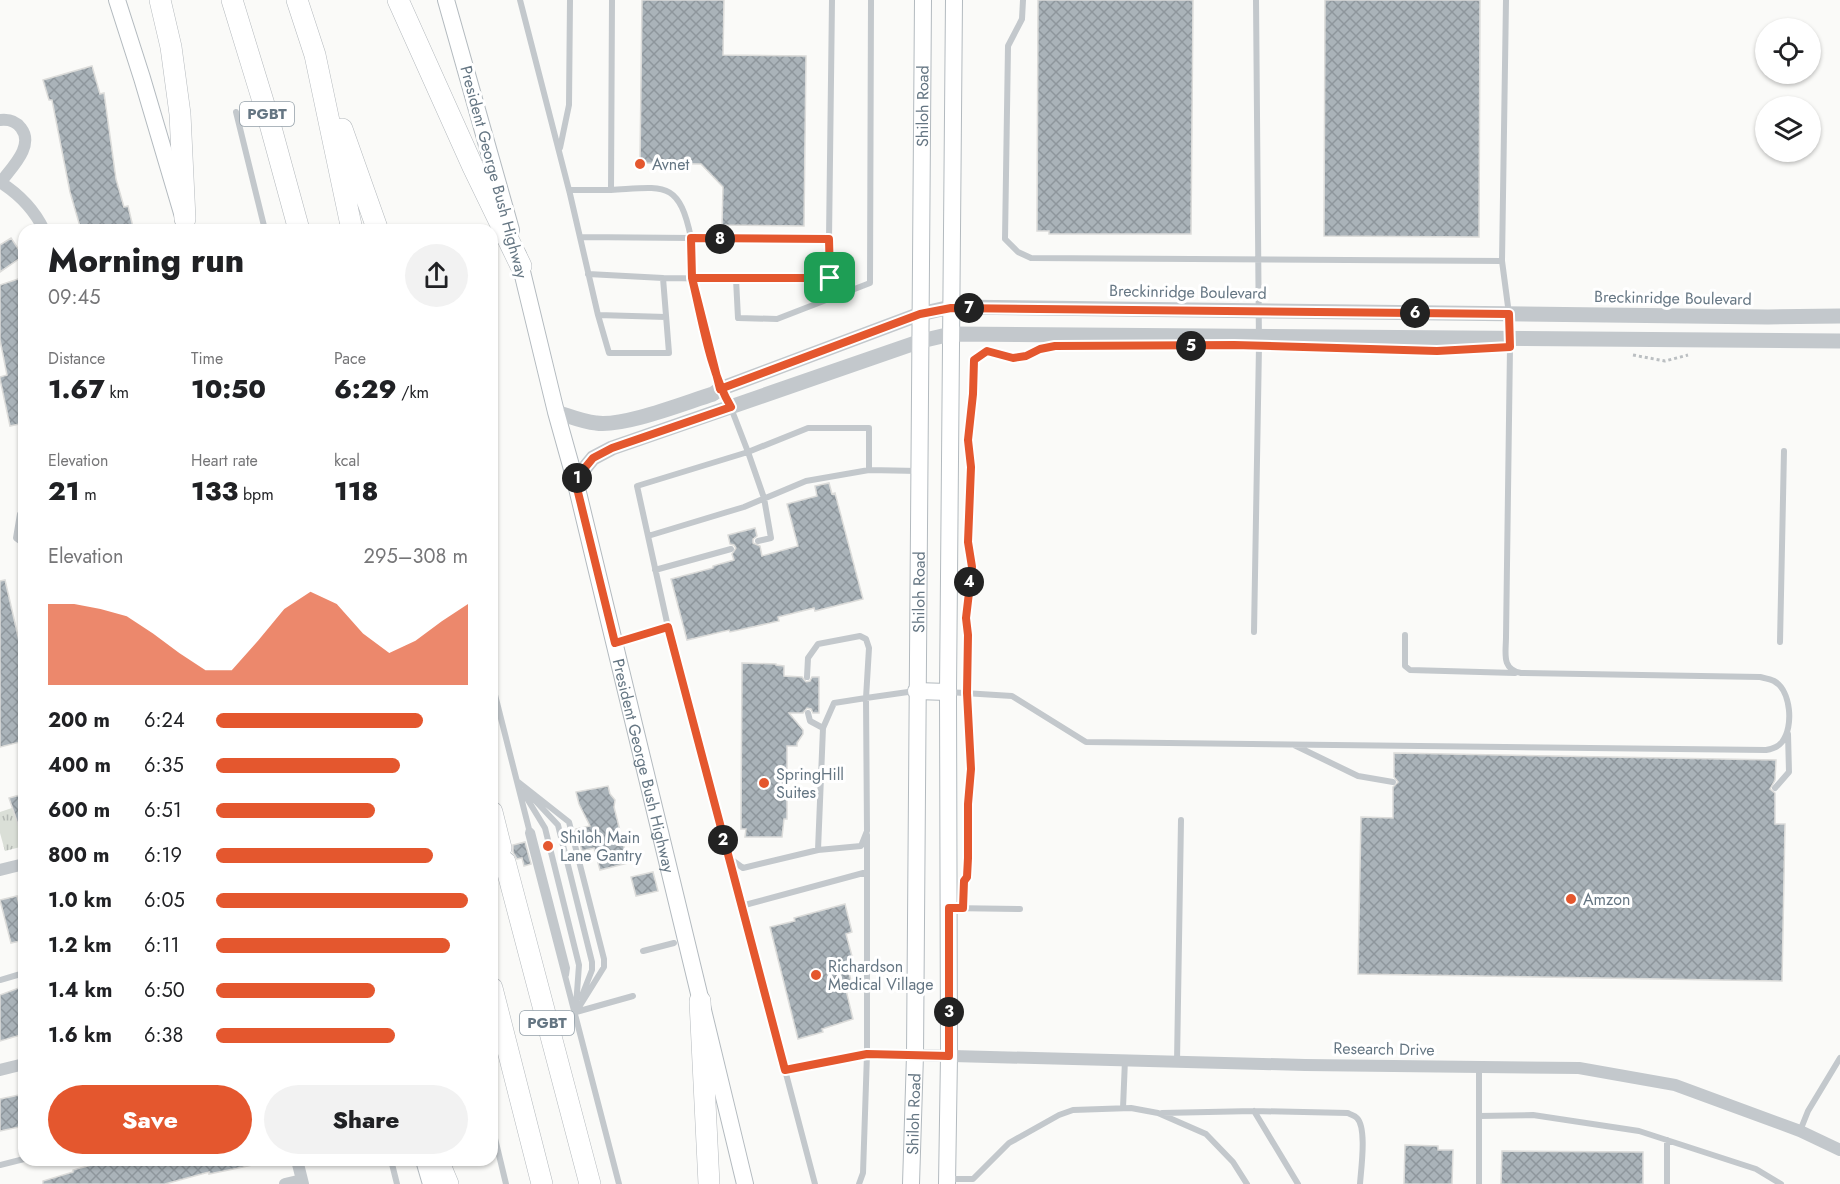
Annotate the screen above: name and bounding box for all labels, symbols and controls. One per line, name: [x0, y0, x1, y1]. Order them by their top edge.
map controls: [1755, 18, 1821, 162]
button: locate: [1755, 18, 1821, 84]
street label: President George Bush Highway: [455, 63, 534, 282]
street label: Shiloh Road: [910, 65, 934, 147]
button: layers: [1755, 96, 1821, 162]
road number: PGBT: [240, 102, 294, 126]
place label: Avnet: [652, 153, 689, 176]
marker: Avnet: [633, 157, 647, 171]
pin: 8: [705, 224, 735, 254]
text: 8: [715, 227, 725, 250]
text: Morning run: [48, 237, 244, 284]
button: share: [405, 244, 468, 307]
pin: [804, 252, 855, 303]
icon: arrive: [813, 261, 846, 294]
street label: Breckinridge Boulevard: [1109, 279, 1267, 305]
text: 09:45: [48, 283, 100, 312]
street label: Breckinridge Boulevard: [1594, 285, 1752, 311]
pin: 7: [954, 293, 984, 323]
text: 7: [964, 296, 974, 319]
pin: 6: [1400, 298, 1430, 328]
text: 6: [1410, 301, 1420, 324]
pin: 5: [1176, 331, 1206, 361]
text: 5: [1186, 334, 1196, 357]
text: Distance: [48, 347, 105, 370]
text: Time: [191, 347, 223, 370]
text: Pace: [334, 347, 366, 370]
text: 1.67: [48, 370, 105, 408]
text: 10:50: [191, 370, 266, 408]
text: 6:29: [334, 370, 397, 408]
text: km: [105, 381, 129, 404]
text: /km: [397, 381, 429, 404]
text: Elevation: [48, 449, 108, 472]
text: Heart rate: [191, 449, 258, 472]
text: kcal: [334, 449, 360, 472]
pin: 1: [562, 463, 592, 493]
text: 1: [573, 466, 581, 489]
text: 21: [48, 472, 79, 510]
text: 133: [191, 472, 238, 510]
text: 118: [334, 472, 378, 510]
text: m: [79, 483, 97, 506]
text: bpm: [238, 483, 274, 506]
text: Elevation: [48, 542, 123, 571]
text: 295–308 m: [364, 542, 468, 571]
street label: Shiloh Road: [907, 551, 930, 633]
pin: 4: [954, 567, 984, 597]
text: 4: [963, 570, 975, 593]
street label: President George Bush Highway: [607, 656, 681, 876]
text: 200 m: [48, 706, 110, 735]
text: 6:24: [144, 706, 185, 735]
text: 400 m: [48, 751, 111, 780]
text: 6:35: [144, 751, 184, 780]
place label: SpringHill Suites: [776, 763, 844, 804]
marker: SpringHill Suites: [757, 776, 771, 790]
text: 600 m: [48, 796, 110, 825]
text: 6:51: [144, 796, 182, 825]
pin: 2: [708, 825, 738, 855]
place label: Shiloh Main Lane Gantry: [560, 826, 643, 867]
text: 2: [718, 828, 728, 851]
marker: Shiloh Main Lane Gantry: [541, 839, 555, 853]
text: 800 m: [48, 841, 109, 870]
text: 6:19: [144, 841, 182, 870]
text: 1.0 km: [48, 886, 112, 915]
text: 6:05: [144, 886, 185, 915]
place label: Amzon: [1583, 888, 1630, 911]
marker: Amzon: [1564, 892, 1578, 906]
text: 1.2 km: [48, 931, 112, 960]
text: 6:11: [144, 931, 180, 960]
place label: Richardson Medical Village: [828, 955, 933, 996]
marker: Richardson Medical Village: [809, 968, 823, 982]
text: 1.4 km: [48, 976, 113, 1005]
text: 6:50: [144, 976, 185, 1005]
pin: 3: [934, 997, 964, 1027]
text: 3: [944, 1000, 954, 1023]
road number: PGBT: [520, 1011, 574, 1035]
text: 1.6 km: [48, 1021, 112, 1050]
text: 6:38: [144, 1021, 183, 1050]
street label: Research Drive: [1333, 1037, 1435, 1061]
street label: Shiloh Road: [900, 1073, 926, 1155]
button: Save: [48, 1085, 252, 1154]
button: Share: [264, 1085, 468, 1154]

